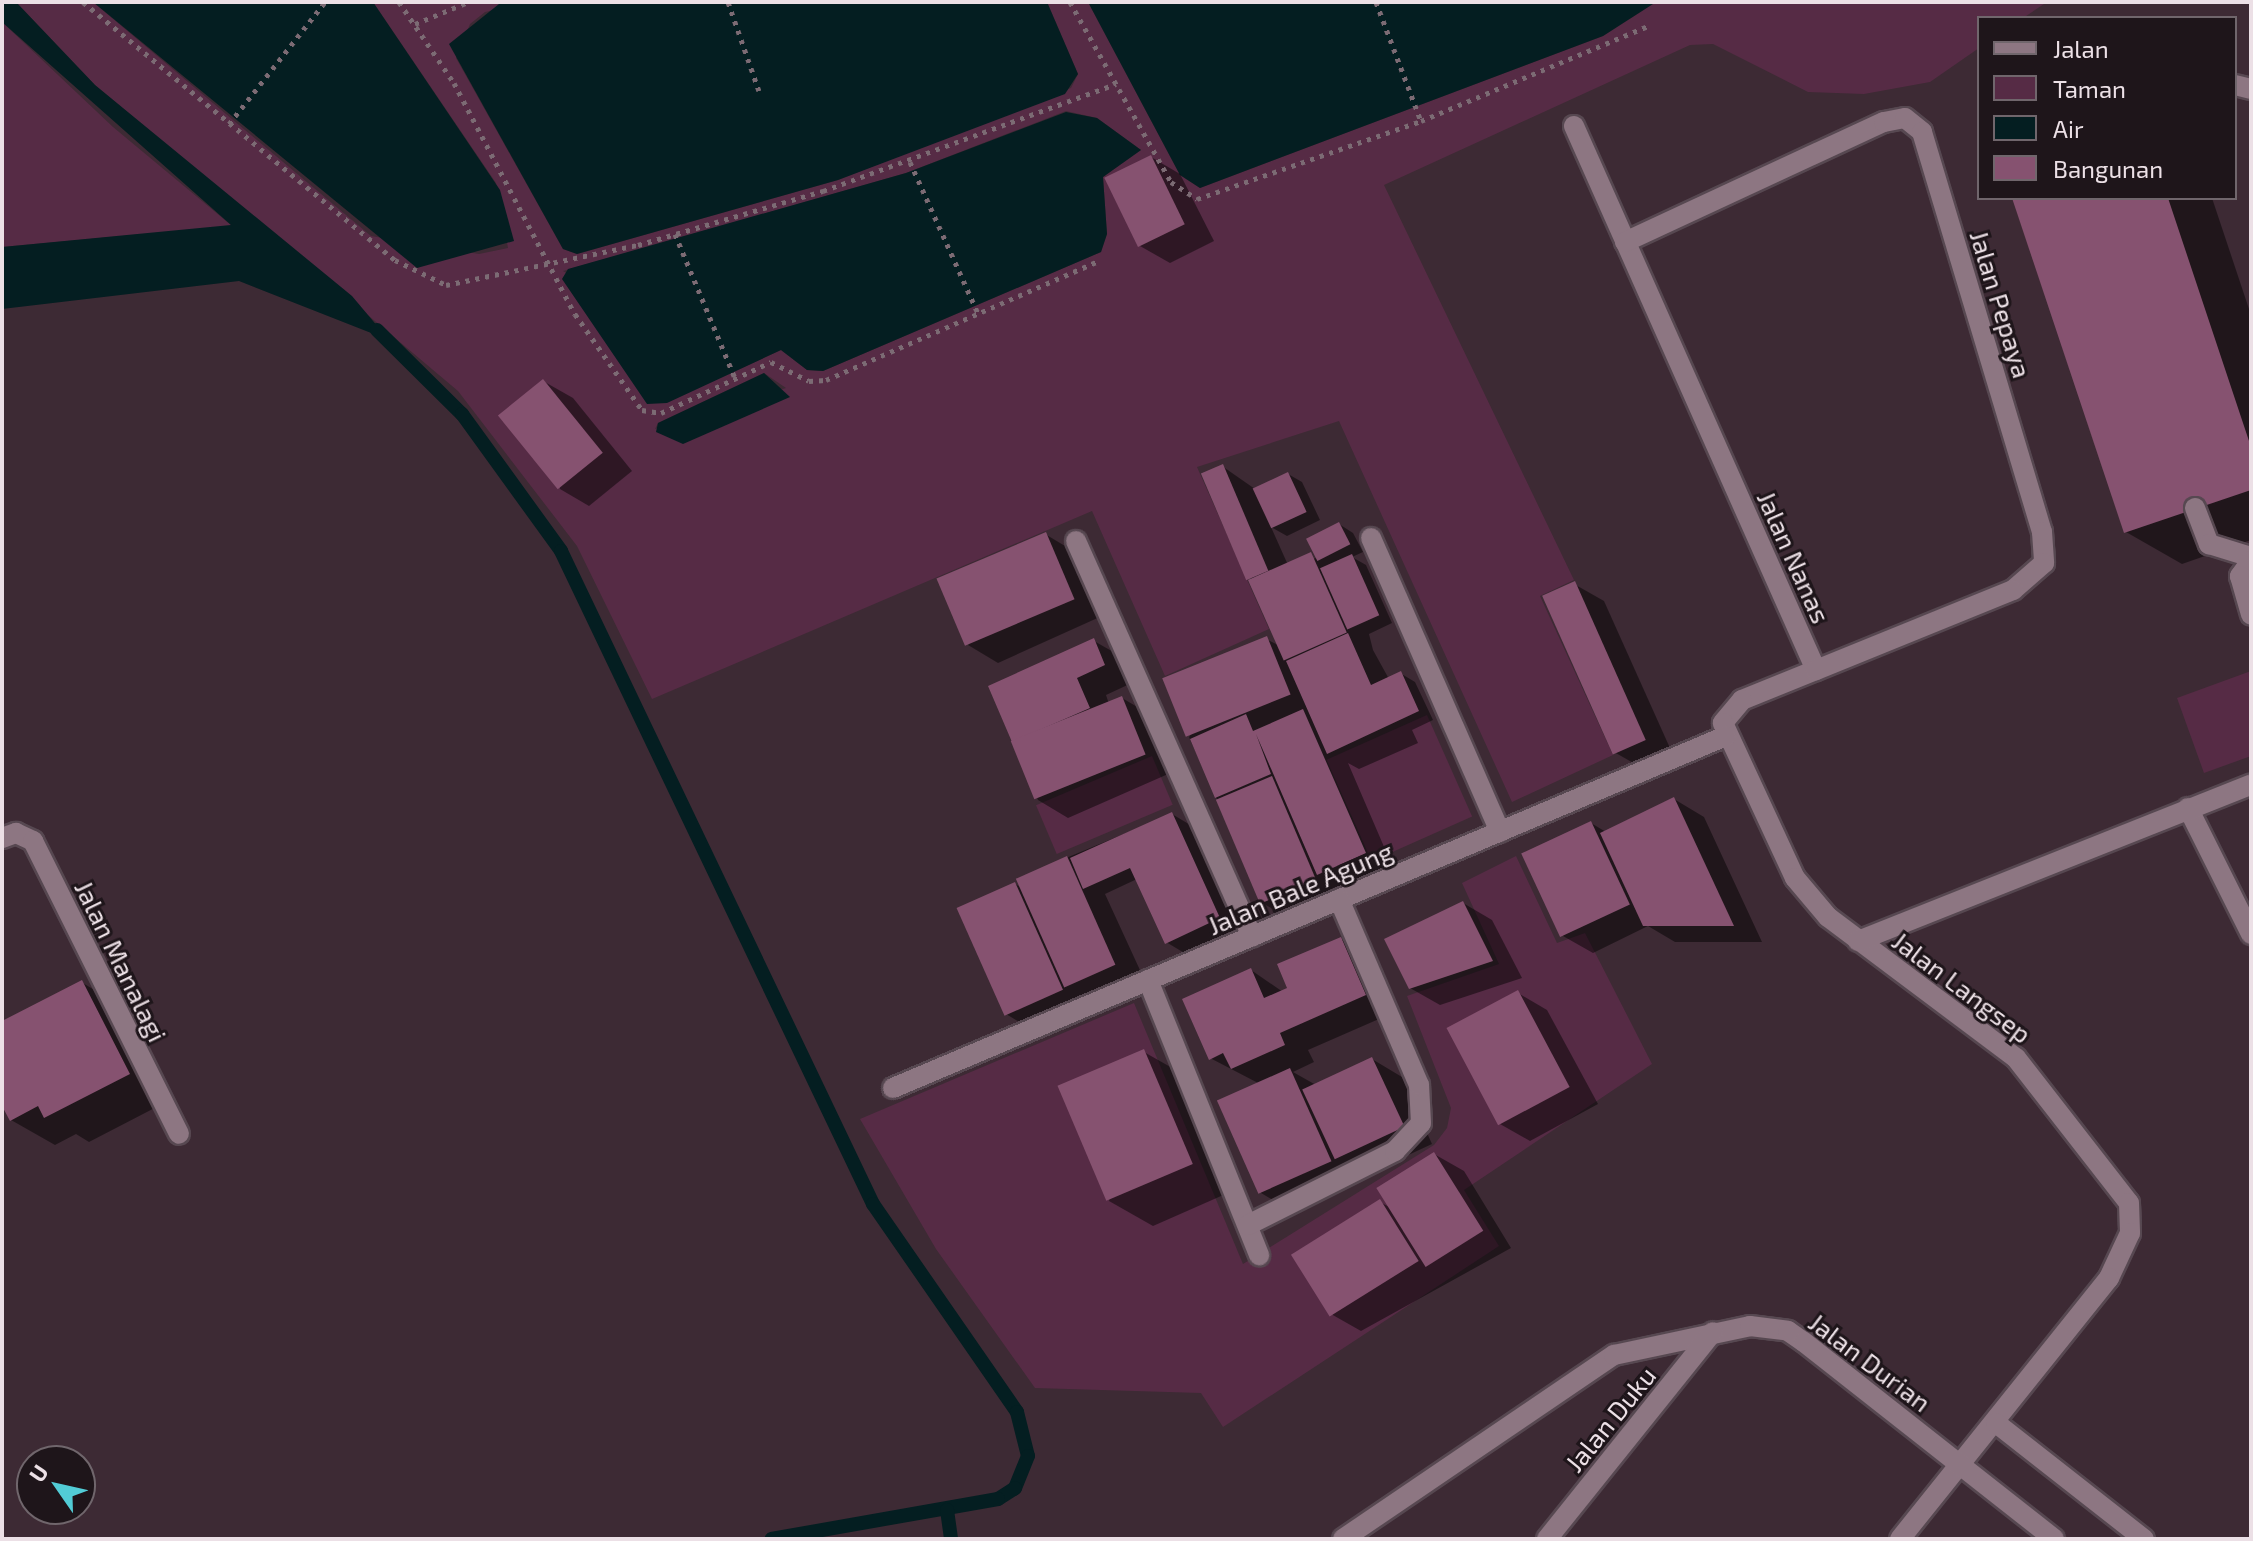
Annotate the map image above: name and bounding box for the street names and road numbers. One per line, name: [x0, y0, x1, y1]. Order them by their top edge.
street label: Jalan Pepaya: [1964, 227, 2038, 381]
street label: Jalan Nanas: [1751, 486, 1837, 628]
street label: Jalan Bale Agung: [1202, 835, 1398, 941]
street label: Jalan Manalagi: [69, 875, 173, 1047]
street label: Jalan Langsep: [1887, 925, 2037, 1049]
street label: Jalan Durian: [1803, 1306, 1937, 1418]
street label: Jalan Duku: [1558, 1360, 1662, 1478]

